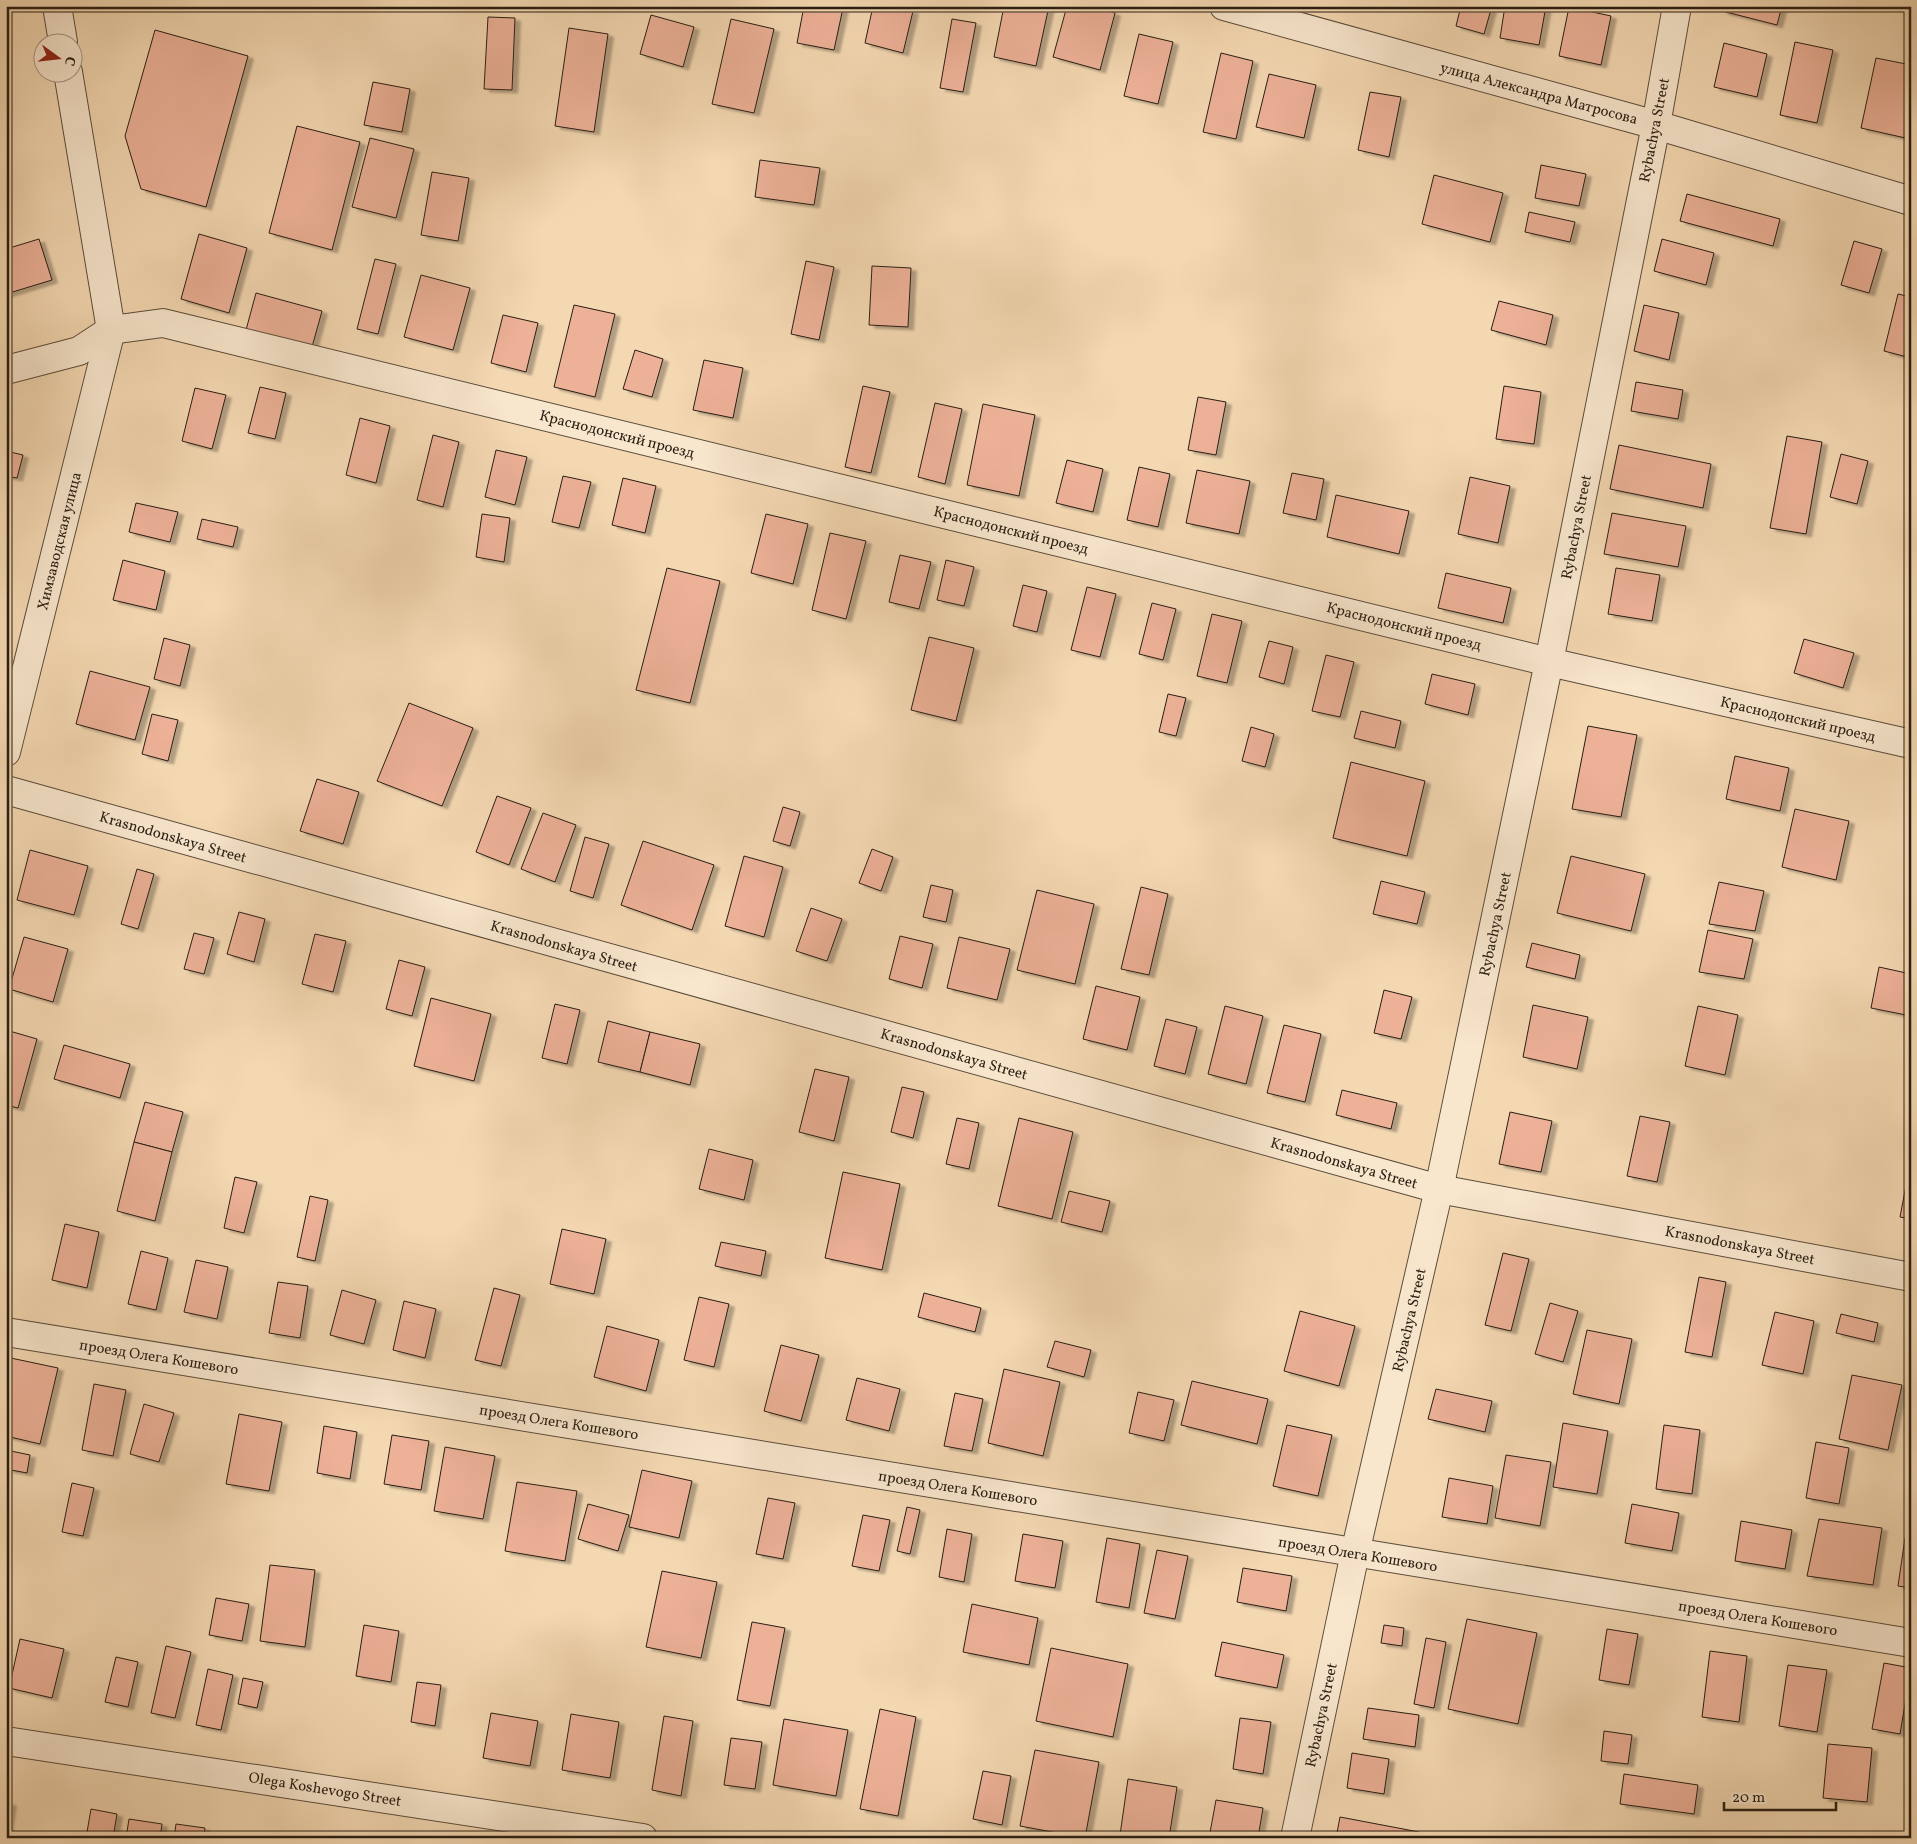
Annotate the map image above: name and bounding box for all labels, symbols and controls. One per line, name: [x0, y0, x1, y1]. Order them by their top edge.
north arrow: [32, 32, 82, 82]
text: С: [59, 54, 79, 68]
street label: улица Александра Матросова: [1437, 58, 1640, 131]
street label: Rybachya Street: [1635, 76, 1676, 184]
street label: Краснодонский проезд: [537, 406, 697, 465]
street label: Химзаводская улица: [33, 470, 88, 613]
street label: Rybachya Street: [1557, 473, 1598, 581]
street label: Краснодонский проезд: [931, 502, 1091, 561]
street label: Краснодонский проезд: [1324, 598, 1484, 657]
street label: Краснодонский проезд: [1718, 692, 1878, 749]
street label: Krasnodonskaya Street: [97, 807, 249, 870]
street label: Rybachya Street: [1475, 870, 1518, 978]
street label: Krasnodonskaya Street: [488, 916, 640, 979]
street label: Krasnodonskaya Street: [878, 1024, 1030, 1087]
street label: Krasnodonskaya Street: [1268, 1133, 1420, 1196]
street label: Krasnodonskaya Street: [1663, 1222, 1816, 1271]
street label: Rybachya Street: [1388, 1266, 1433, 1374]
street label: проезд Олега Кошевого: [78, 1336, 240, 1381]
street label: проезд Олега Кошевого: [478, 1401, 640, 1446]
street label: проезд Олега Кошевого: [877, 1467, 1039, 1512]
street label: проезд Олега Кошевого: [1277, 1533, 1439, 1578]
street label: проезд Олега Кошевого: [1677, 1597, 1839, 1642]
street label: Rybachya Street: [1301, 1661, 1344, 1769]
street label: Olega Koshevogo Street: [247, 1768, 403, 1813]
scale bar: [1724, 1779, 1837, 1811]
text: 20 m: [1732, 1788, 1765, 1809]

